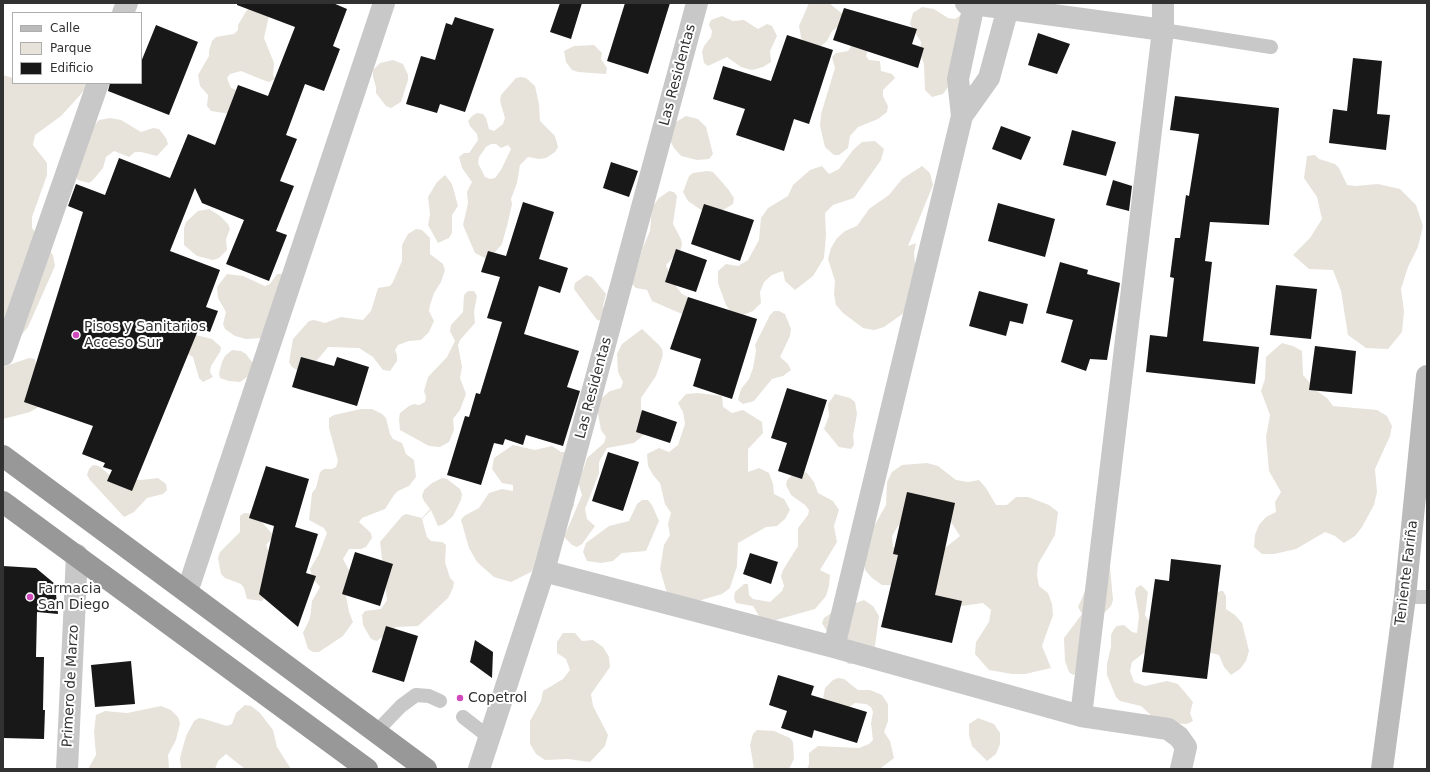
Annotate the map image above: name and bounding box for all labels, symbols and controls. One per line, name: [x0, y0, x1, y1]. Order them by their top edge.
legend: [12, 12, 142, 84]
text: Calle: [50, 21, 80, 35]
street label: Las Residentas: [656, 22, 700, 128]
text: Parque: [50, 41, 91, 55]
text: Edificio: [50, 61, 93, 75]
place label: Pisos y Sanitarios Acceso Sur: [84, 319, 206, 352]
marker: Pisos y Sanitarios Acceso Sur: [71, 330, 81, 340]
street label: Las Residentas: [572, 335, 616, 441]
street label: Teniente Fariña: [1392, 519, 1422, 627]
place label: Farmacia San Diego: [38, 581, 110, 614]
marker: Farmacia San Diego: [25, 592, 35, 602]
street label: Primero de Marzo: [59, 624, 83, 748]
place label: Copetrol: [468, 690, 527, 706]
marker: Copetrol: [455, 693, 465, 703]

